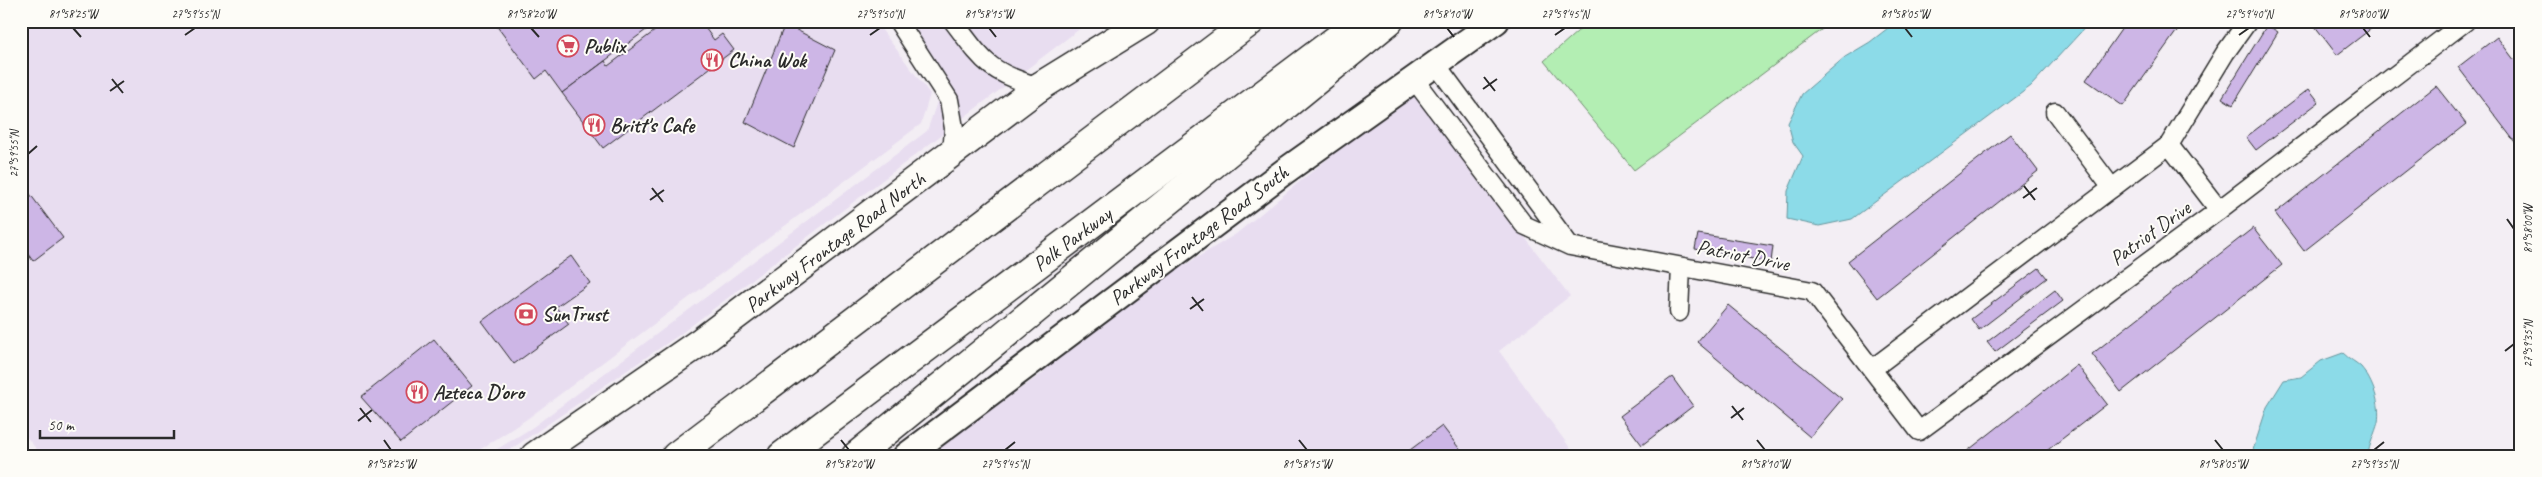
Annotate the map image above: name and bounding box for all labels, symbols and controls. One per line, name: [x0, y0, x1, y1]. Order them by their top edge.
text: 81°58'25"W: [49, 6, 100, 22]
text: 27°59'55"N: [171, 6, 220, 22]
text: 81°58'20"W: [507, 6, 558, 22]
text: 27°59'50"N: [856, 6, 905, 22]
text: 81°58'15"W: [965, 6, 1016, 22]
text: 81°58'10"W: [1423, 6, 1474, 22]
text: 27°59'45"N: [1541, 6, 1590, 22]
text: 81°58'05"W: [1881, 6, 1932, 22]
text: 27°59'40"N: [2225, 6, 2274, 22]
text: 81°58'00"W: [2339, 6, 2390, 22]
place label: Publix: [584, 33, 627, 59]
supermarket icon: Publix: [556, 34, 580, 58]
place label: China Wok: [728, 47, 808, 73]
restaurant icon: China Wok: [700, 48, 724, 72]
place label: Britt's Cafe: [610, 112, 696, 138]
restaurant icon: Britt's Cafe: [582, 113, 606, 137]
text: 27°59'55"N: [6, 129, 22, 178]
street label: Parkway Frontage Road South: [1104, 158, 1295, 311]
street label: Parkway Frontage Road North: [740, 166, 930, 318]
street label: Patriot Drive: [2104, 194, 2196, 271]
street label: Polk Parkway: [1028, 200, 1118, 277]
text: 81°58'00"W: [2520, 202, 2536, 253]
street label: Patriot Drive: [1695, 233, 1793, 277]
place label: SunTrust: [542, 301, 610, 327]
bank icon: SunTrust: [514, 302, 538, 326]
text: 27°59'35"N: [2520, 319, 2536, 368]
place label: Azteca D'oro: [433, 379, 526, 405]
restaurant icon: Azteca D'oro: [405, 380, 429, 404]
scale bar: [40, 407, 174, 439]
text: 50 m: [48, 416, 75, 435]
text: 81°58'25"W: [367, 456, 418, 472]
text: 81°58'20"W: [825, 456, 876, 472]
text: 27°59'45"N: [981, 456, 1030, 472]
text: 81°58'15"W: [1283, 456, 1334, 472]
text: 81°58'10"W: [1741, 456, 1792, 472]
text: 81°58'05"W: [2199, 456, 2250, 472]
text: 27°59'35"N: [2350, 456, 2399, 472]

